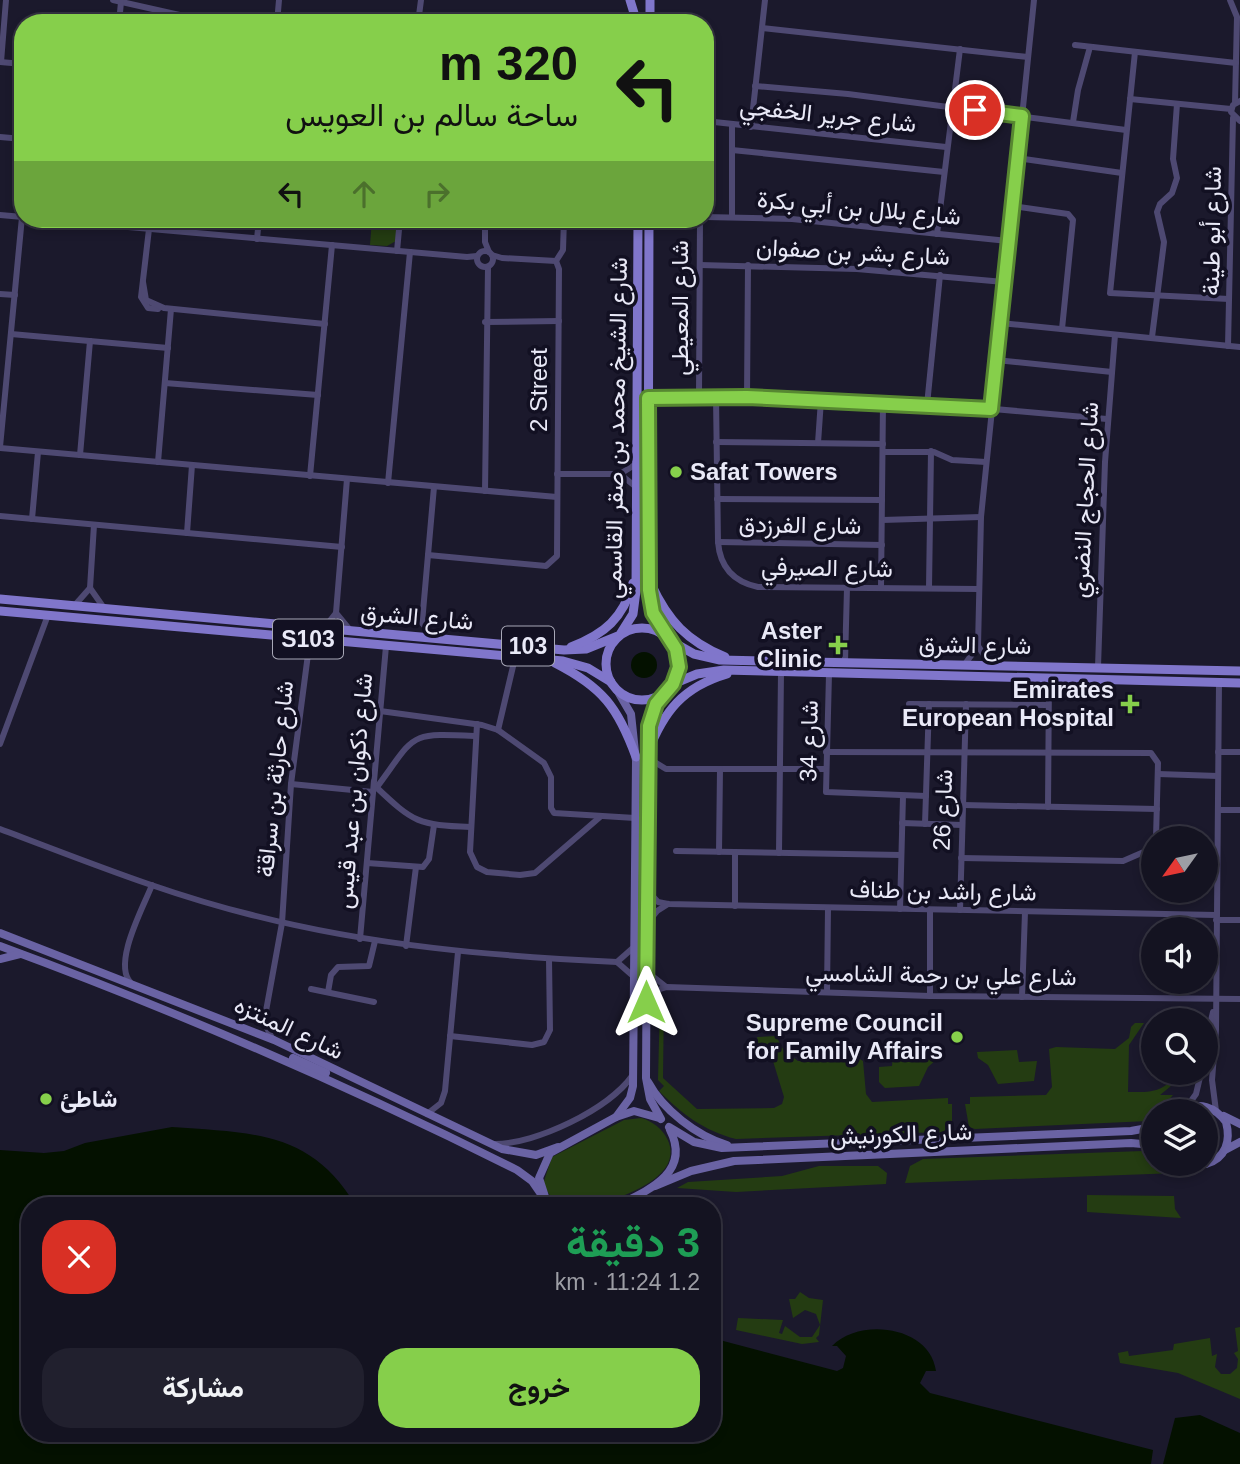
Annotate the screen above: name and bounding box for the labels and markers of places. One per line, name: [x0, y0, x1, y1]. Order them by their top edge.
pin: [945, 80, 1005, 140]
place label: Safat Towers: [690, 458, 838, 485]
marker: Safat Towers: [668, 464, 684, 480]
place label: Aster Clinic: [757, 617, 822, 672]
marker: Aster Clinic: [828, 635, 848, 655]
place label: Emirates European Hospital: [902, 676, 1114, 731]
marker: Emirates European Hospital: [1120, 694, 1140, 714]
place label: Supreme Council for Family Affairs: [746, 1009, 943, 1064]
marker: Supreme Council for Family Affairs: [949, 1029, 965, 1045]
place label: شاطئ: [60, 1085, 117, 1113]
marker: شاطئ: [38, 1091, 54, 1107]

